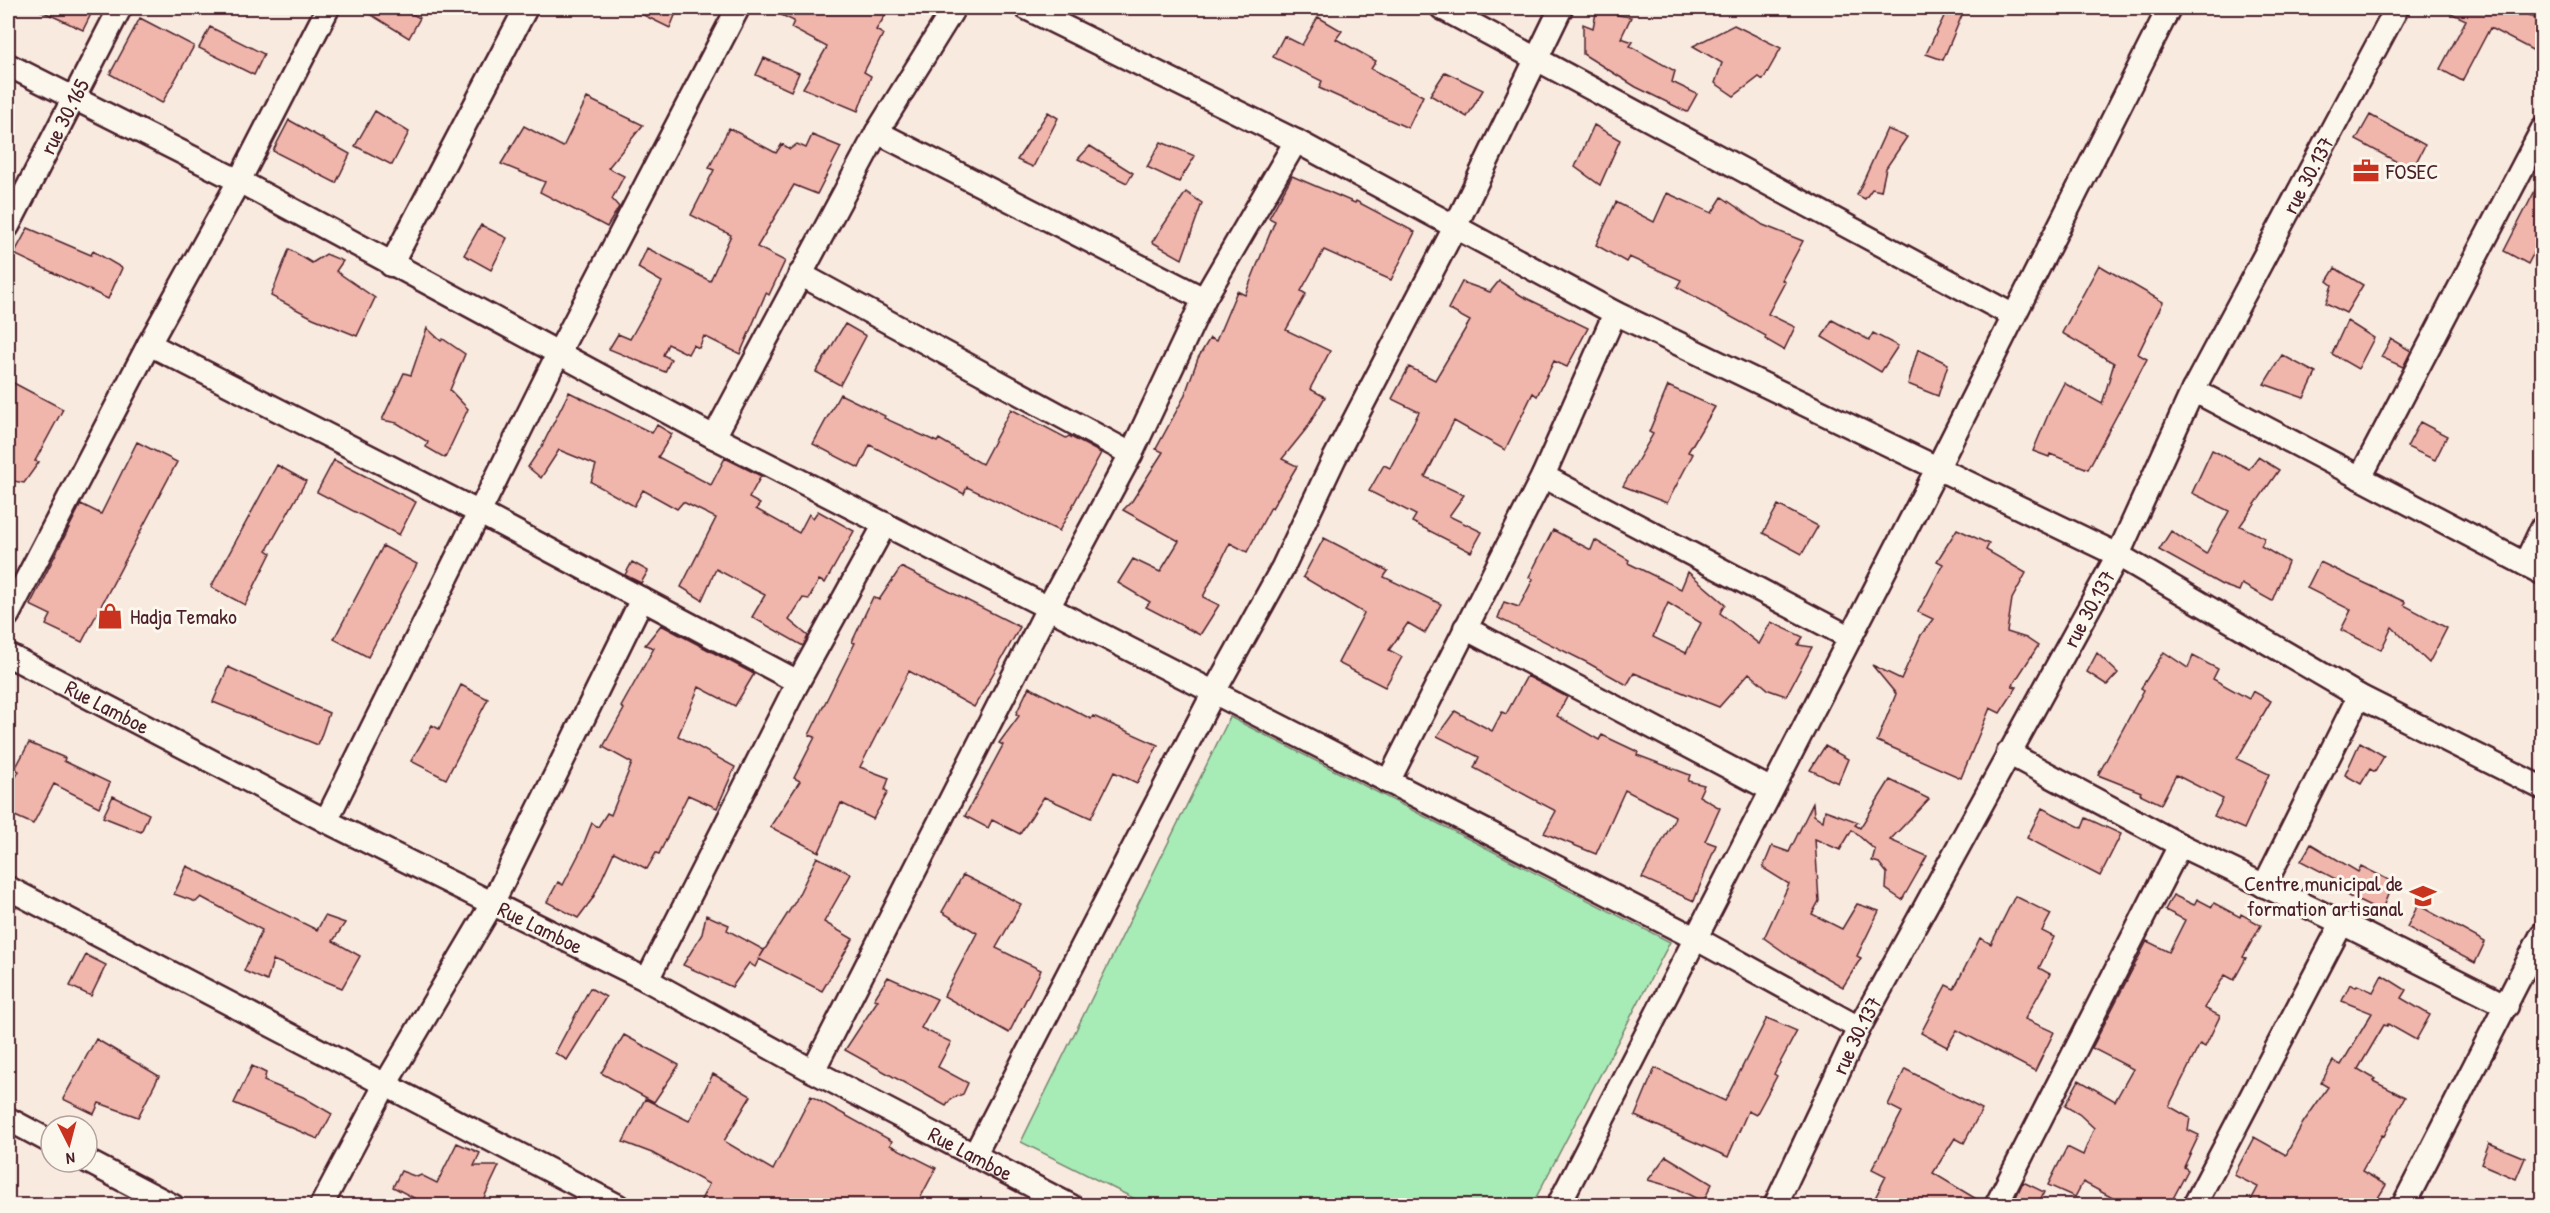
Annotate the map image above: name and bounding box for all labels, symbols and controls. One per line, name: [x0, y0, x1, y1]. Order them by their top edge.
street label: rue 30.165: [32, 73, 96, 160]
street label: rue 30.137: [2275, 131, 2341, 219]
office icon: FOSEC: [2351, 156, 2381, 186]
place label: FOSEC: [2385, 156, 2438, 186]
street label: rue 30.137: [2055, 564, 2122, 653]
shop icon: Hadja Temako: [95, 601, 125, 631]
place label: Hadja Temako: [130, 601, 237, 631]
street label: Rue Lamboe: [60, 672, 155, 741]
place label: Centre municipal de formation artisanal: [2244, 868, 2403, 923]
school or university icon: Centre municipal de formation artisanal: [2408, 881, 2438, 911]
street label: Rue Lamboe: [493, 894, 588, 961]
street label: rue 30.137: [1824, 991, 1889, 1080]
north arrow: [39, 1114, 99, 1174]
street label: Rue Lamboe: [923, 1119, 1018, 1188]
text: N: [65, 1148, 76, 1170]

